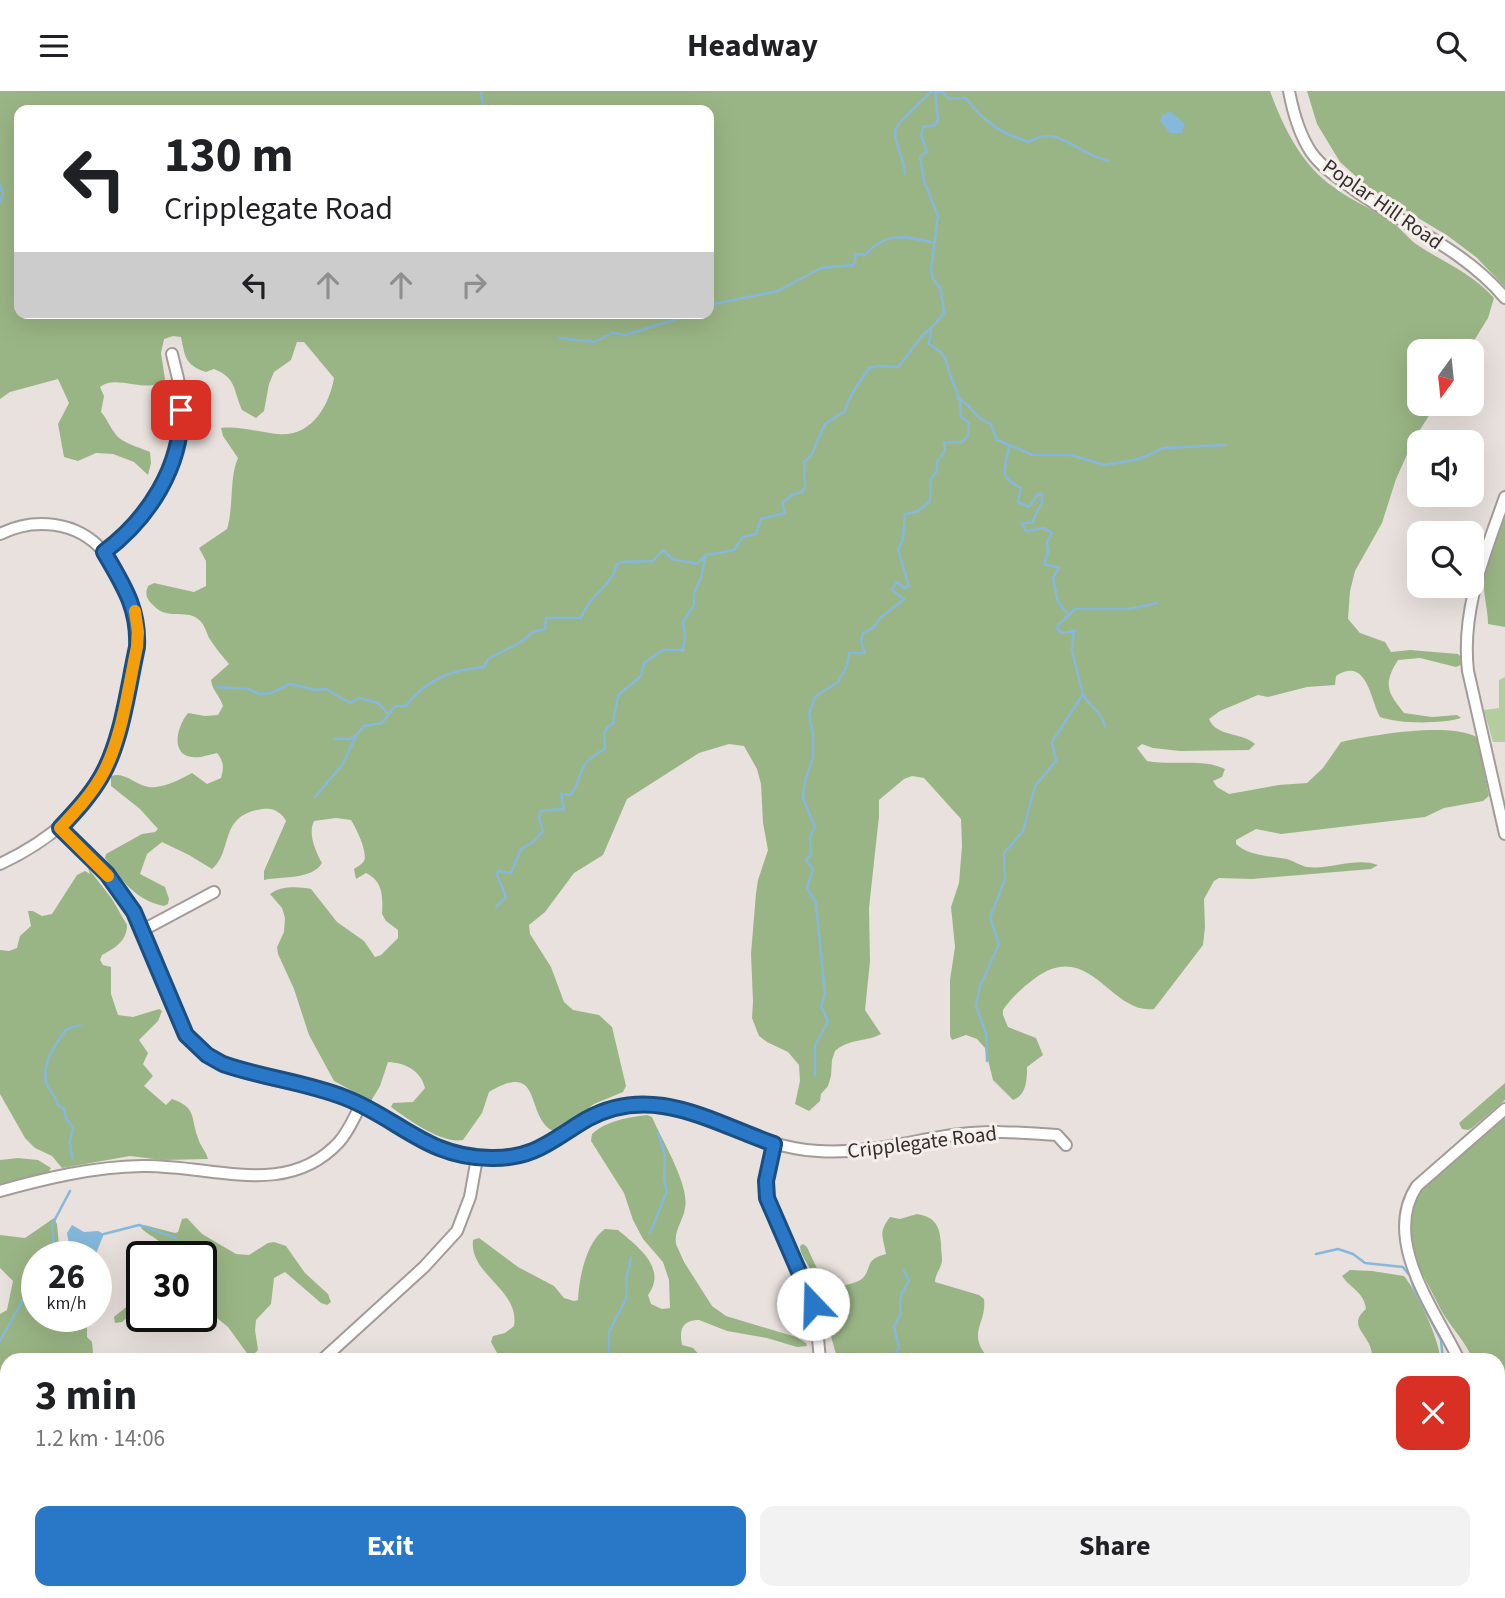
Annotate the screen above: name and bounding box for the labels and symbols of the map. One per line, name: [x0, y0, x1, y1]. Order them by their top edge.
street label: Poplar Hill Road: [1317, 151, 1449, 257]
north arrow: [1407, 339, 1484, 417]
pin: [151, 380, 211, 440]
street label: Cripplegate Road: [846, 1118, 998, 1166]
speed limit sign: 30: [126, 1241, 217, 1332]
position arrow: [776, 1267, 850, 1341]

